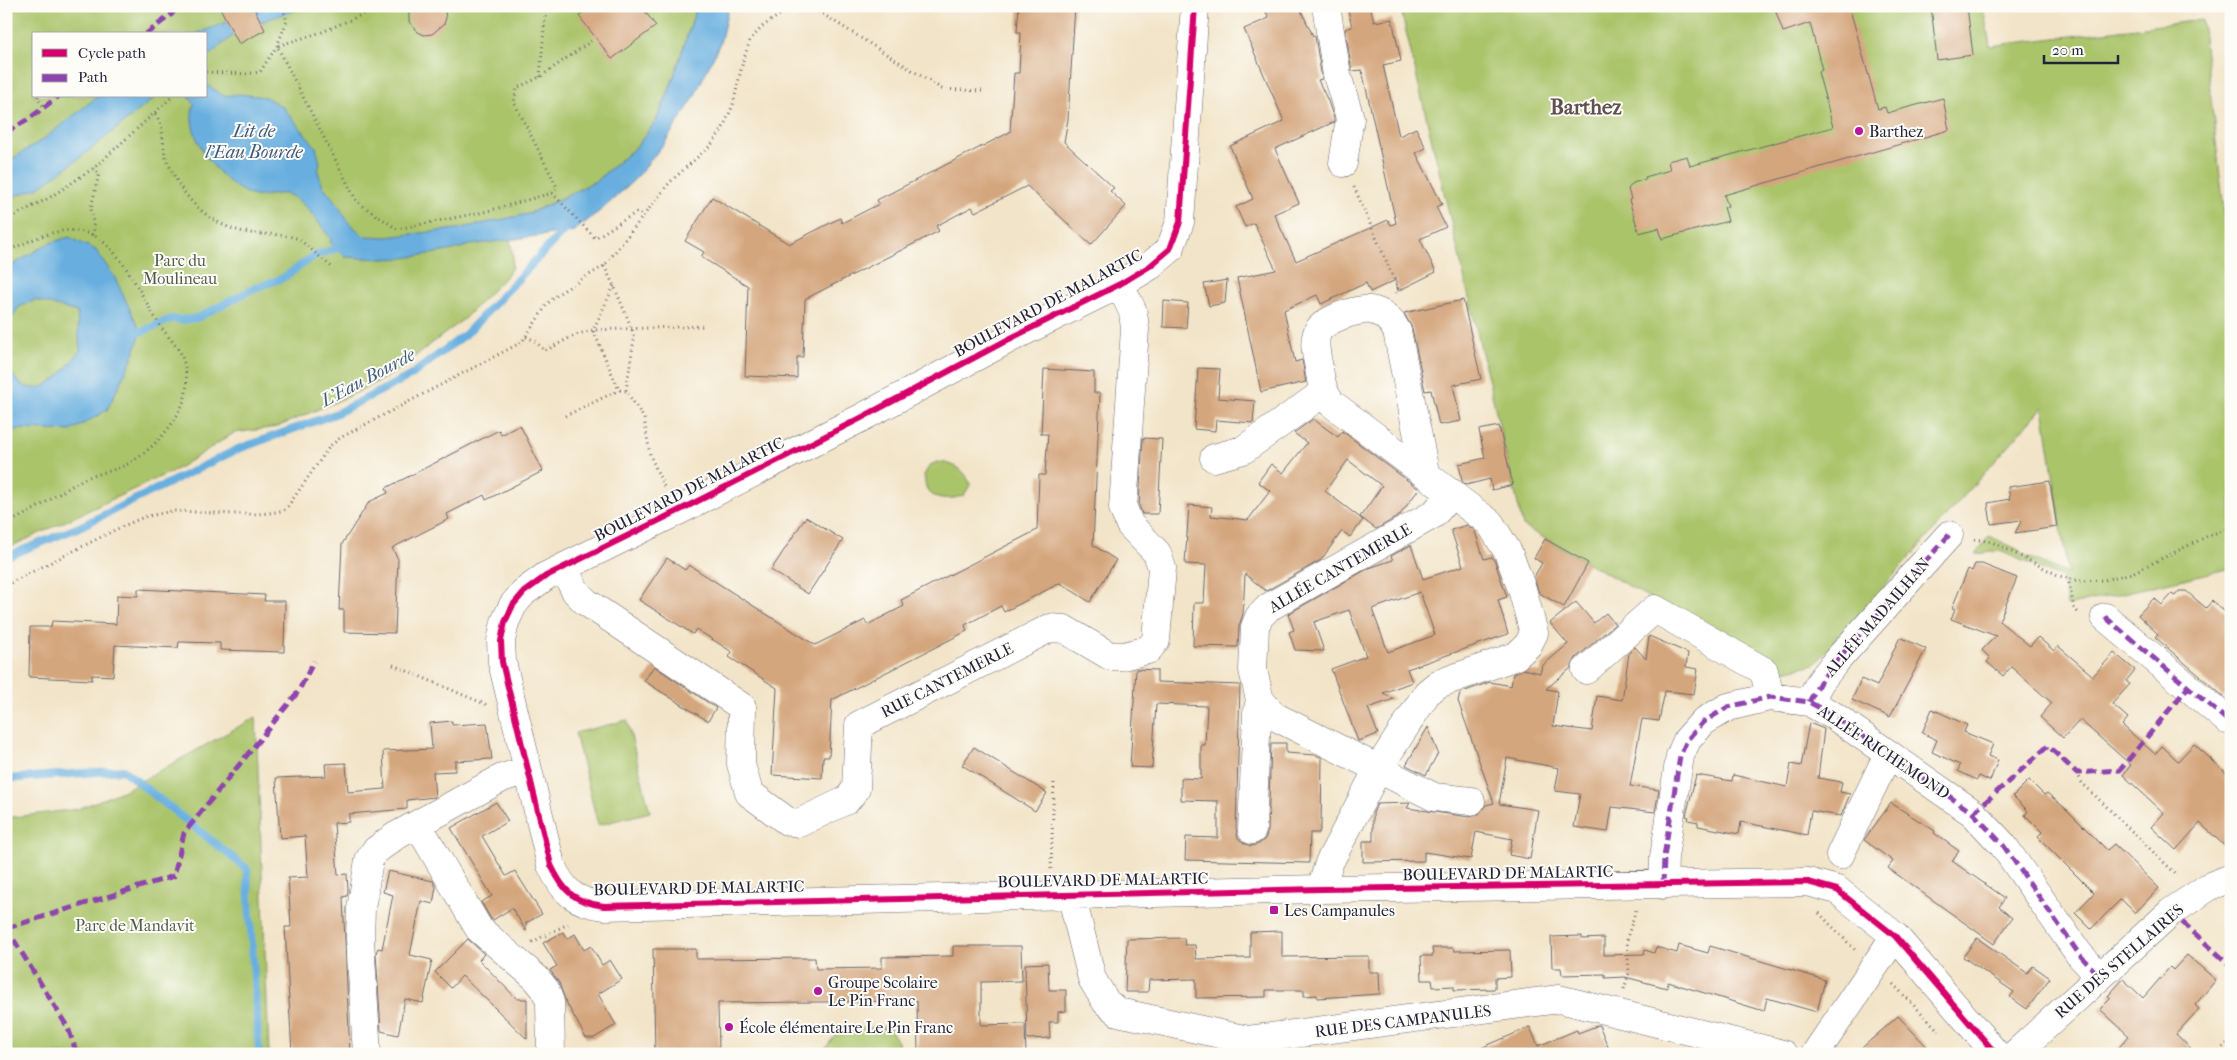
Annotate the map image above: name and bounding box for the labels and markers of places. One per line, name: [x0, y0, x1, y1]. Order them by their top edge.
place label: Barthez: [1869, 122, 1923, 141]
marker: Barthez: [1853, 125, 1865, 137]
place label: Les Campanules: [1284, 901, 1395, 920]
marker: Les Campanules: [1268, 904, 1280, 916]
place label: Groupe Scolaire Le Pin Franc: [828, 973, 938, 1010]
marker: Groupe Scolaire Le Pin Franc: [812, 985, 824, 997]
place label: École élémentaire Le Pin Franc: [739, 1017, 953, 1037]
marker: École élémentaire Le Pin Franc: [723, 1021, 735, 1033]

